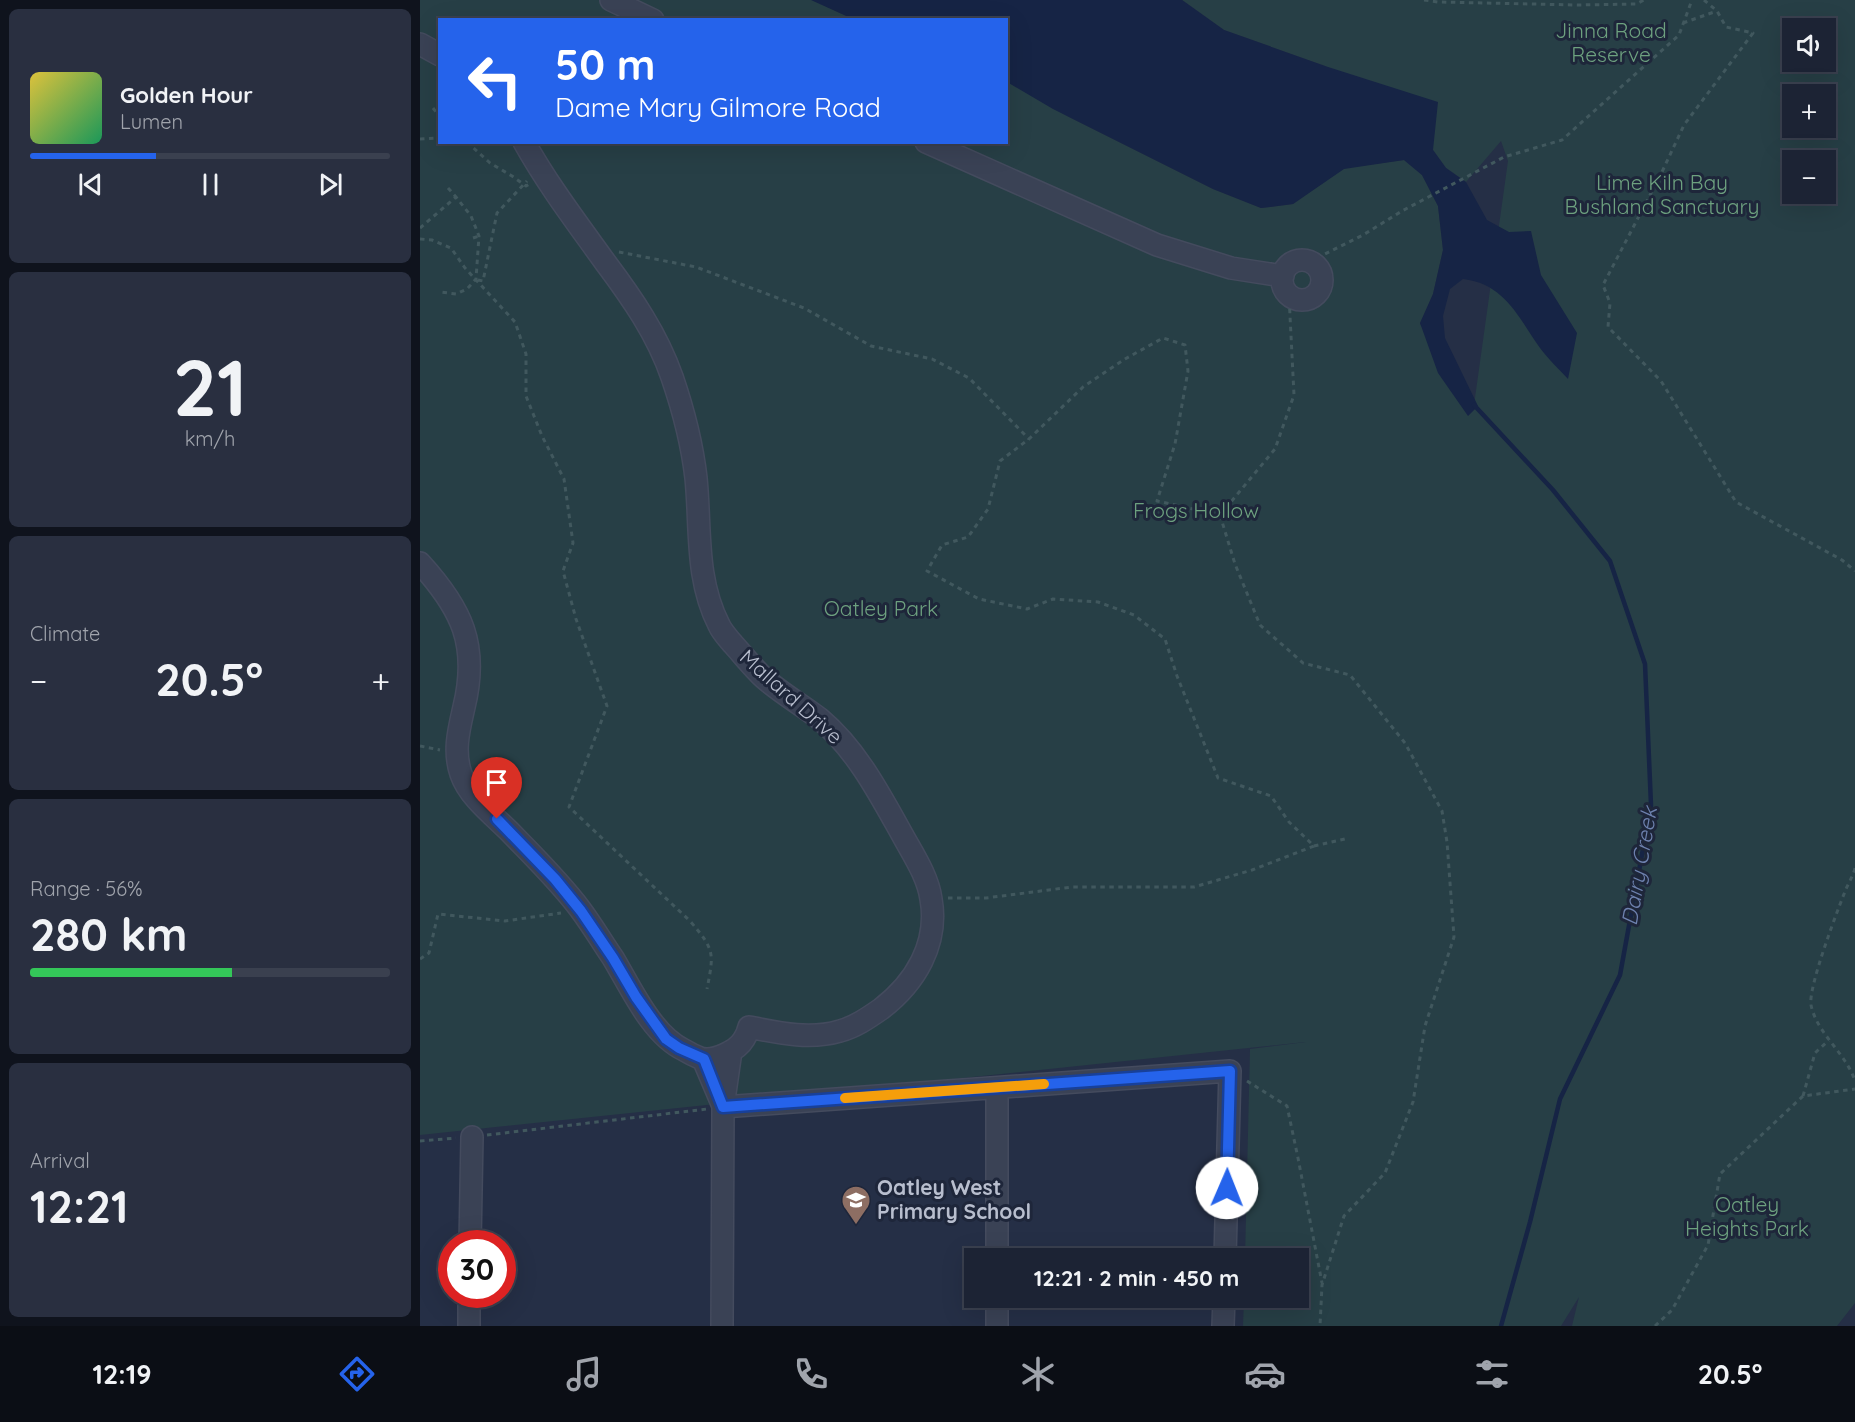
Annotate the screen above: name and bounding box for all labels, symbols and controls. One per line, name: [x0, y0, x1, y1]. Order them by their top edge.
park label: Jinna Road Reserve: [1555, 17, 1667, 67]
map controls: [1782, 18, 1836, 204]
button: sound: [1782, 18, 1836, 72]
text: 50 m: [555, 38, 655, 91]
icon: left: [456, 42, 534, 120]
text: Golden Hour: [120, 81, 253, 109]
button: +: [1782, 84, 1836, 138]
text: Dame Mary Gilmore Road: [555, 90, 881, 124]
text: Lumen: [120, 109, 183, 134]
button: −: [1782, 150, 1836, 204]
icon: previous: [74, 168, 107, 201]
icon: pause: [194, 168, 227, 201]
icon: next: [314, 168, 347, 201]
park label: Lime Kiln Bay Bushland Sanctuary: [1565, 169, 1759, 219]
text: 21: [173, 338, 247, 436]
text: km/h: [185, 426, 235, 451]
park label: Frogs Hollow: [1133, 497, 1259, 523]
park label: Oatley Park: [824, 595, 938, 621]
text: Climate: [30, 621, 100, 646]
street label: Mallard Drive: [735, 643, 848, 749]
text: 20.5°: [155, 651, 263, 707]
text: −: [30, 660, 47, 701]
text: +: [371, 660, 390, 701]
pin: [471, 757, 522, 819]
icon: arrive: [480, 766, 513, 799]
water label: Dairy Creek: [1615, 802, 1664, 927]
text: Range · 56%: [30, 876, 143, 901]
text: 280 km: [30, 906, 188, 962]
text: Arrival: [30, 1148, 90, 1173]
position arrow: [1195, 1156, 1259, 1220]
place label: Oatley West Primary School: [877, 1174, 1031, 1224]
text: 12:21: [30, 1178, 129, 1234]
school or university icon: Oatley West Primary School: [840, 1184, 872, 1226]
park label: Oatley Heights Park: [1685, 1191, 1809, 1241]
speed limit sign: 30: [438, 1230, 516, 1308]
text: 12:21 · 2 min · 450 m: [1034, 1264, 1239, 1292]
icon: directions: [336, 1353, 378, 1395]
icon: music: [563, 1353, 605, 1395]
icon: phone: [790, 1353, 832, 1395]
icon: climate: [1017, 1353, 1059, 1395]
icon: car: [1244, 1353, 1286, 1395]
icon: filters: [1471, 1353, 1513, 1395]
text: 12:19: [92, 1357, 152, 1391]
text: 20.5°: [1698, 1357, 1762, 1391]

